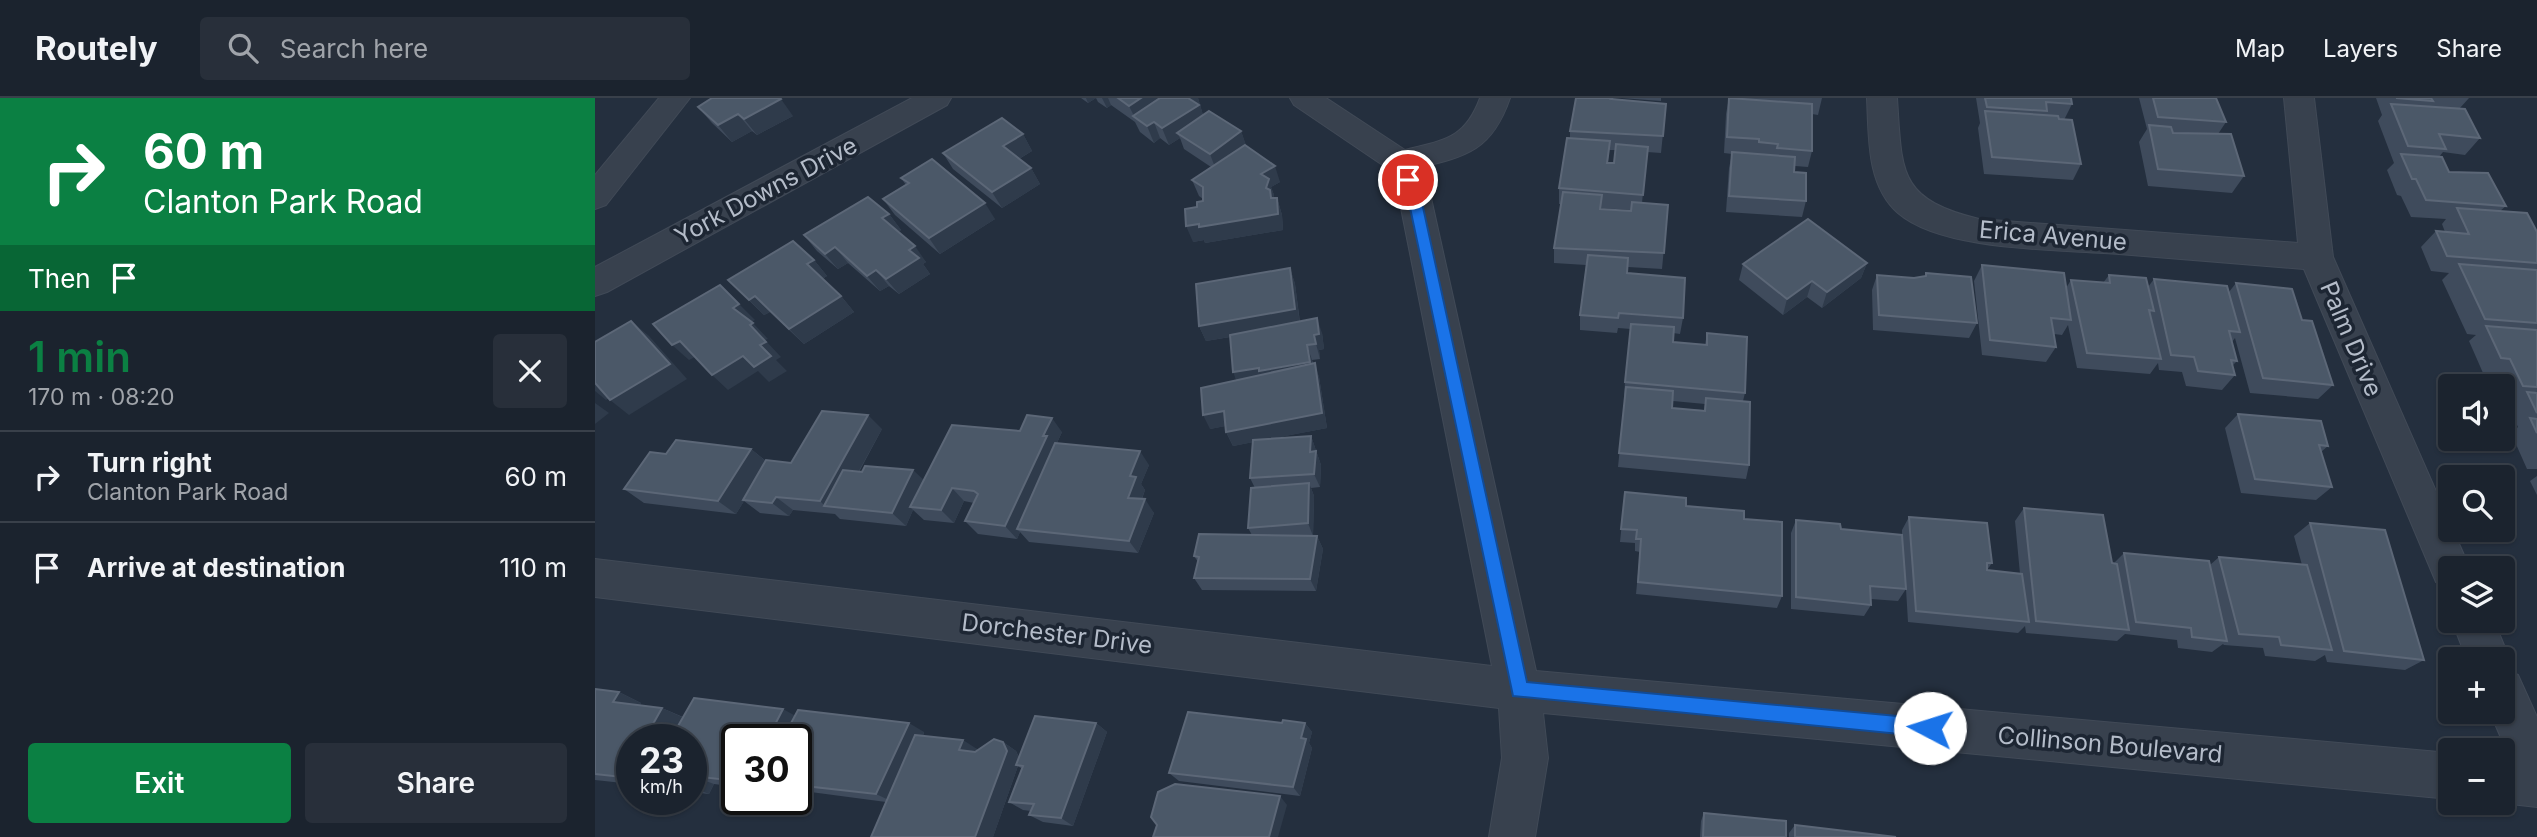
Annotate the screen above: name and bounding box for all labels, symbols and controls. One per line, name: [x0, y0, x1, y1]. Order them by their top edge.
search box: [200, 17, 690, 80]
text: Routely: [35, 28, 158, 68]
icon: search: [224, 29, 262, 67]
text: Search here: [280, 33, 428, 64]
text: Map: [2235, 34, 2285, 63]
text: Layers: [2323, 34, 2398, 63]
text: Share: [2436, 34, 2502, 63]
text: 60 m: [143, 122, 264, 181]
icon: right: [28, 126, 119, 217]
street label: York Downs Drive: [670, 130, 862, 251]
pin: [1378, 150, 1438, 210]
icon: arrive: [1389, 161, 1427, 199]
text: Clanton Park Road: [143, 182, 423, 221]
street label: Erica Avenue: [1978, 215, 2128, 256]
icon: arrive: [105, 259, 143, 297]
text: Then: [28, 263, 91, 294]
street label: Palm Drive: [2314, 277, 2389, 401]
text: 1 min: [28, 331, 131, 382]
button: close: [493, 334, 567, 408]
map controls: [2438, 374, 2515, 815]
button: sound: [2438, 374, 2515, 451]
text: 170 m · 08:20: [28, 383, 175, 411]
text: Turn right: [87, 447, 212, 478]
icon: right: [28, 458, 66, 496]
text: 60 m: [504, 461, 567, 492]
button: search: [2438, 465, 2515, 542]
text: Clanton Park Road: [87, 478, 288, 506]
icon: arrive: [28, 549, 66, 587]
text: Arrive at destination: [87, 552, 346, 583]
text: 110 m: [499, 552, 567, 583]
button: layers: [2438, 556, 2515, 633]
street label: Dorchester Drive: [960, 607, 1154, 660]
button: +: [2438, 647, 2515, 724]
position arrow: [1893, 691, 1967, 765]
street label: Collinson Boulevard: [1997, 720, 2224, 769]
speed limit sign: 30: [721, 724, 812, 815]
button: −: [2438, 738, 2515, 815]
text: 23: [639, 739, 684, 781]
button: Exit: [28, 743, 291, 823]
button: Share: [305, 743, 567, 823]
text: km/h: [640, 776, 683, 797]

